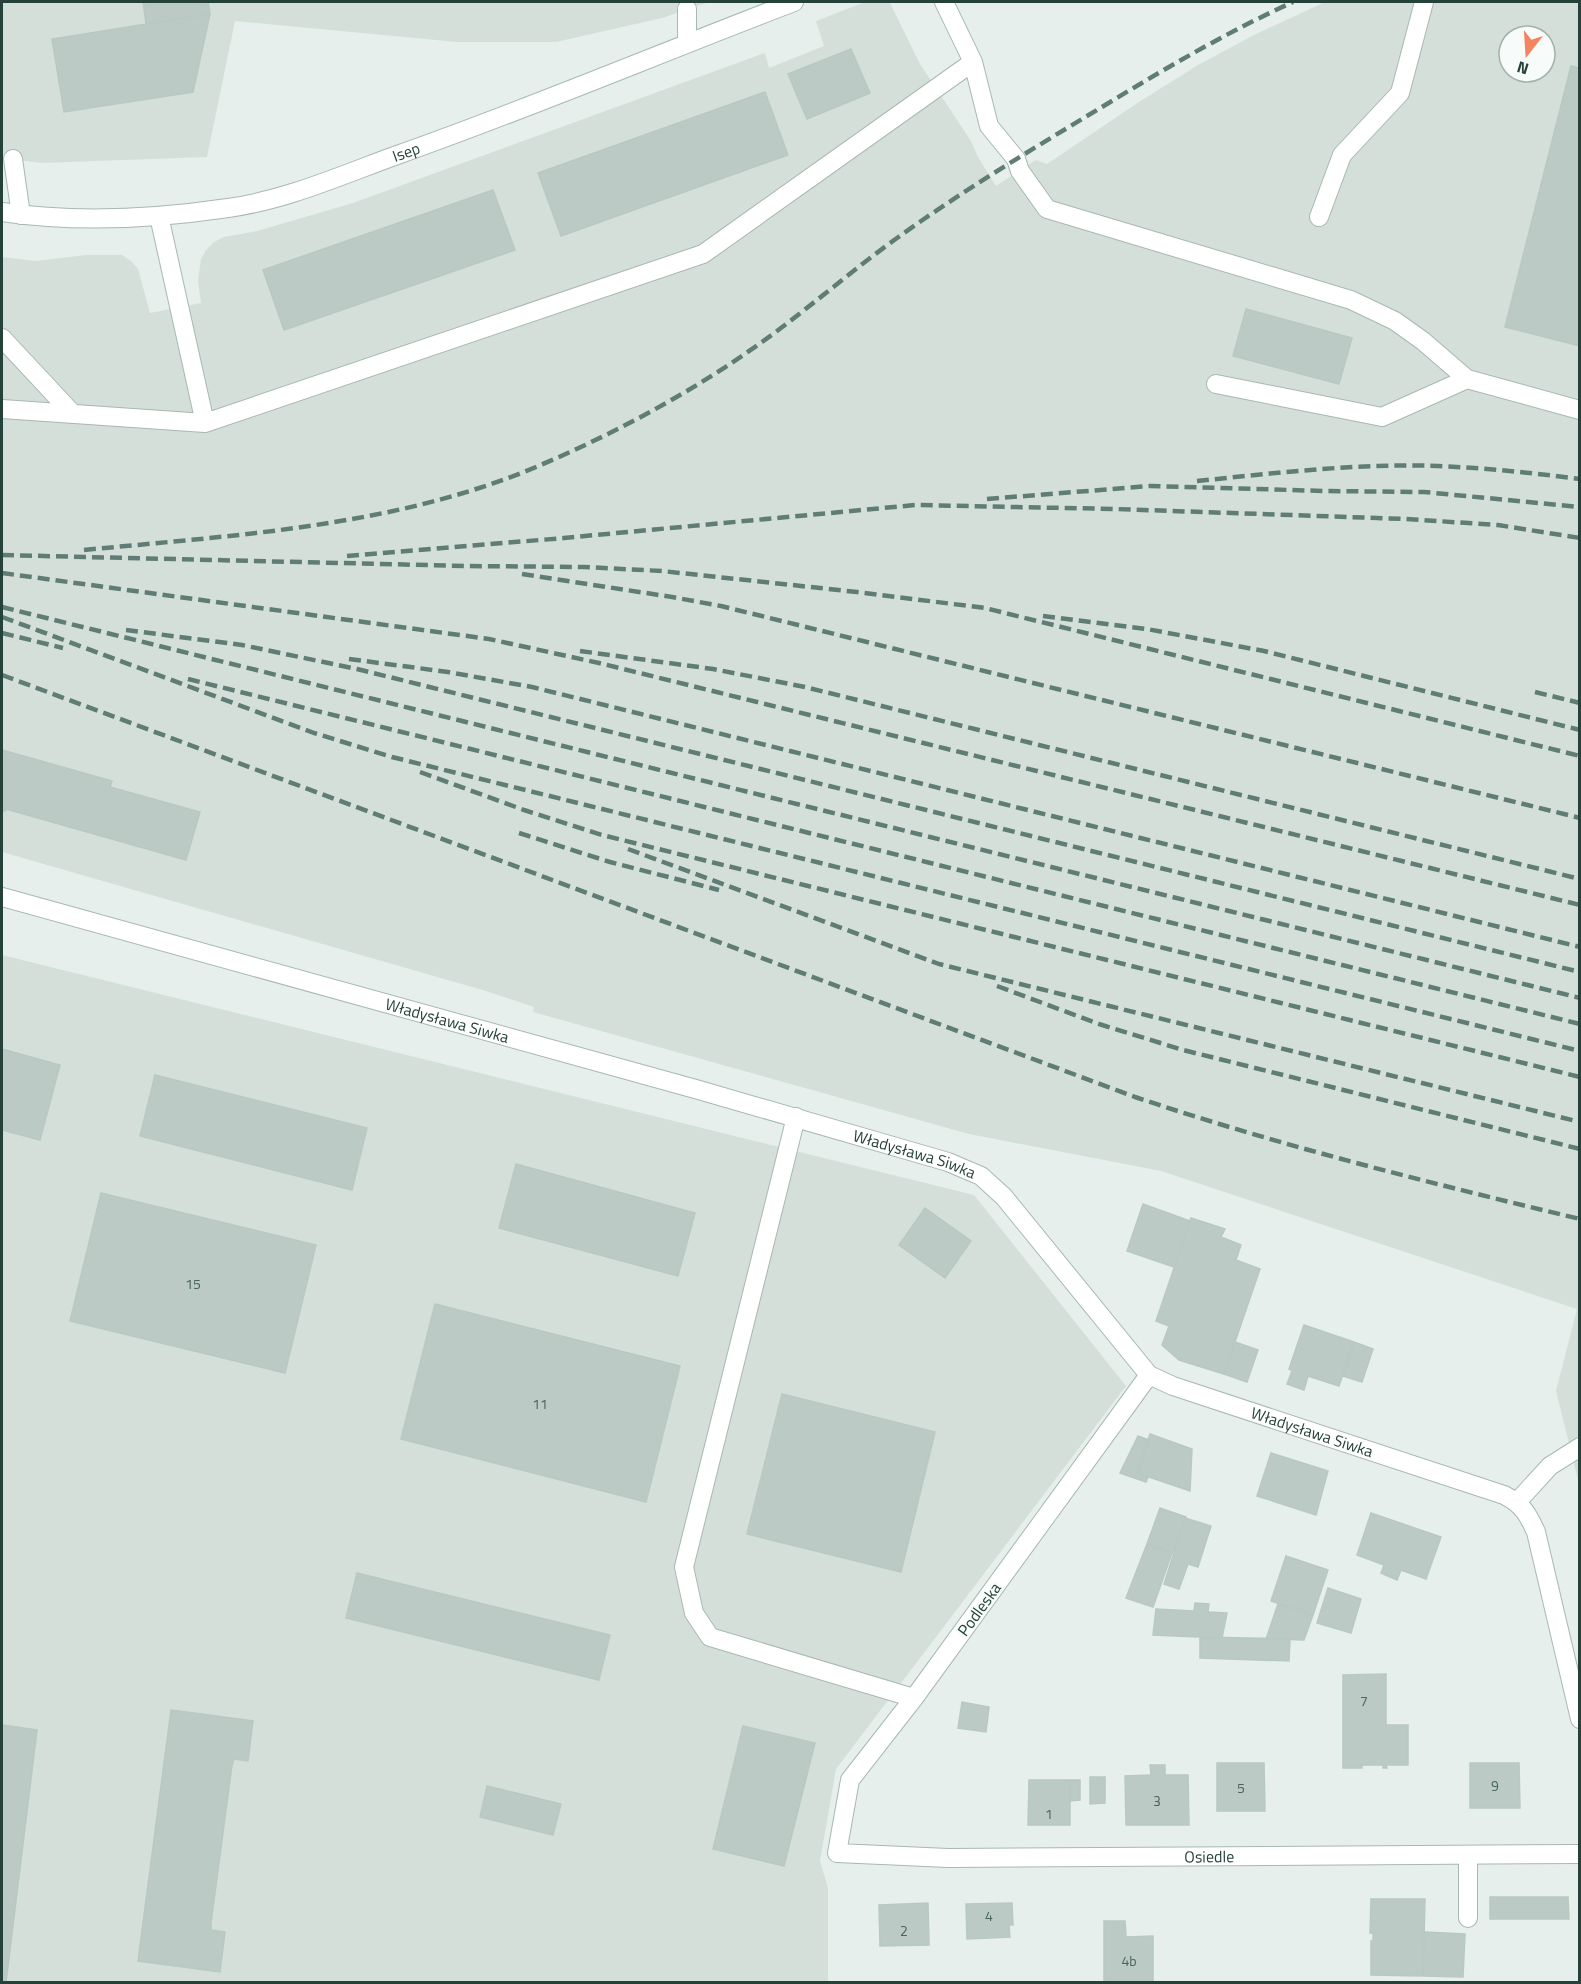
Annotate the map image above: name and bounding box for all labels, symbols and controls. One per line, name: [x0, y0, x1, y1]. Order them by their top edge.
north arrow: [1497, 24, 1557, 84]
text: N: [1514, 55, 1531, 81]
street label: Isep: [389, 136, 423, 168]
street label: Władysława Siwka: [383, 992, 512, 1049]
street label: Władysława Siwka: [850, 1123, 980, 1184]
house number: 15: [185, 1273, 201, 1294]
house number: 11: [532, 1393, 548, 1414]
street label: Władysława Siwka: [1248, 1401, 1377, 1463]
street label: Podleska: [951, 1577, 1007, 1641]
house number: 7: [1360, 1690, 1368, 1711]
house number: 9: [1491, 1775, 1499, 1796]
house number: 5: [1237, 1777, 1245, 1798]
house number: 3: [1153, 1790, 1161, 1811]
house number: 1: [1045, 1803, 1053, 1824]
street label: Osiedle: [1184, 1844, 1234, 1869]
house number: 4: [985, 1905, 993, 1926]
house number: 2: [900, 1920, 908, 1941]
house number: 4b: [1121, 1950, 1137, 1971]

